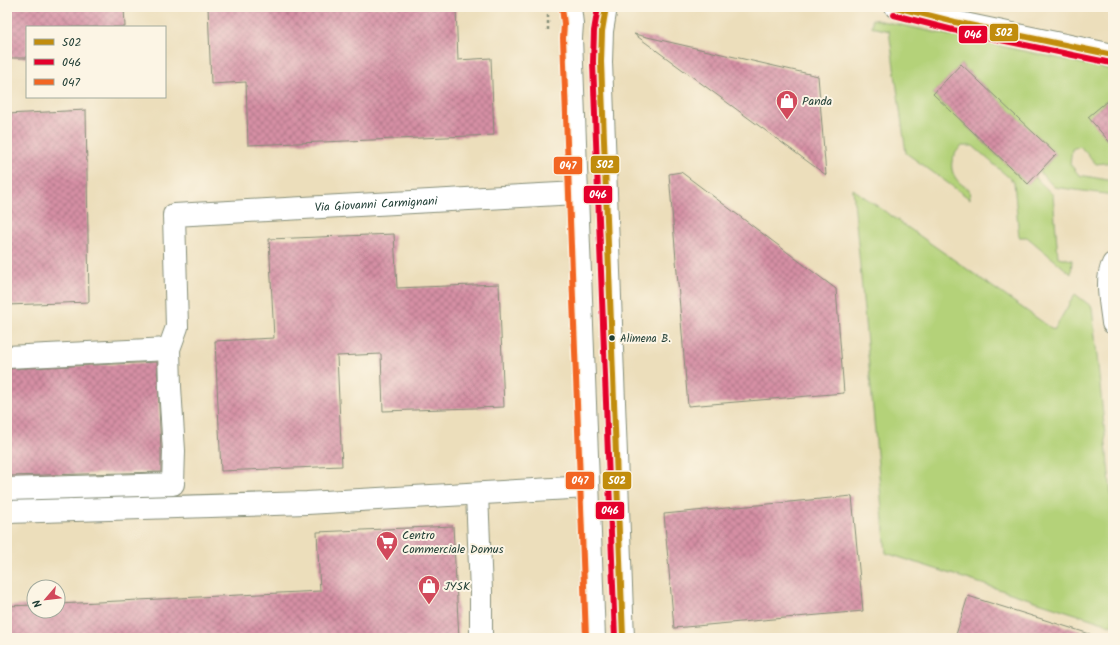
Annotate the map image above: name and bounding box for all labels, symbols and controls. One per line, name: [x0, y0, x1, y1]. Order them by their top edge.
line badge: 502: [989, 23, 1019, 42]
text: 502: [994, 24, 1013, 42]
line badge: 046: [958, 25, 988, 44]
legend: [26, 26, 166, 98]
text: 046: [964, 26, 982, 44]
text: 502: [62, 33, 81, 52]
text: 046: [62, 53, 81, 72]
text: 047: [62, 73, 81, 92]
shop icon: Panda: [774, 88, 800, 121]
place label: Panda: [802, 92, 833, 111]
line badge: 502: [590, 155, 620, 174]
line badge: 047: [553, 156, 583, 175]
text: 502: [595, 156, 614, 174]
text: 047: [560, 157, 577, 175]
line badge: 046: [583, 185, 613, 204]
text: 046: [589, 186, 607, 204]
street label: Via Giovanni Carmignani: [314, 192, 439, 217]
place label: Alimena B.: [620, 330, 671, 348]
marker: Alimena B.: [607, 333, 617, 343]
line badge: 047: [565, 471, 595, 490]
line badge: 502: [602, 471, 632, 490]
text: 047: [572, 472, 589, 490]
text: 502: [607, 472, 626, 490]
line badge: 046: [595, 501, 625, 520]
text: 046: [601, 502, 619, 520]
place label: Centro Commerciale Domus: [402, 526, 504, 559]
supermarket icon: Centro Commerciale Domus: [374, 529, 400, 562]
shop icon: JYSK: [416, 573, 442, 606]
place label: JYSK: [444, 577, 471, 596]
north arrow: [26, 579, 66, 619]
text: N: [28, 596, 48, 611]

